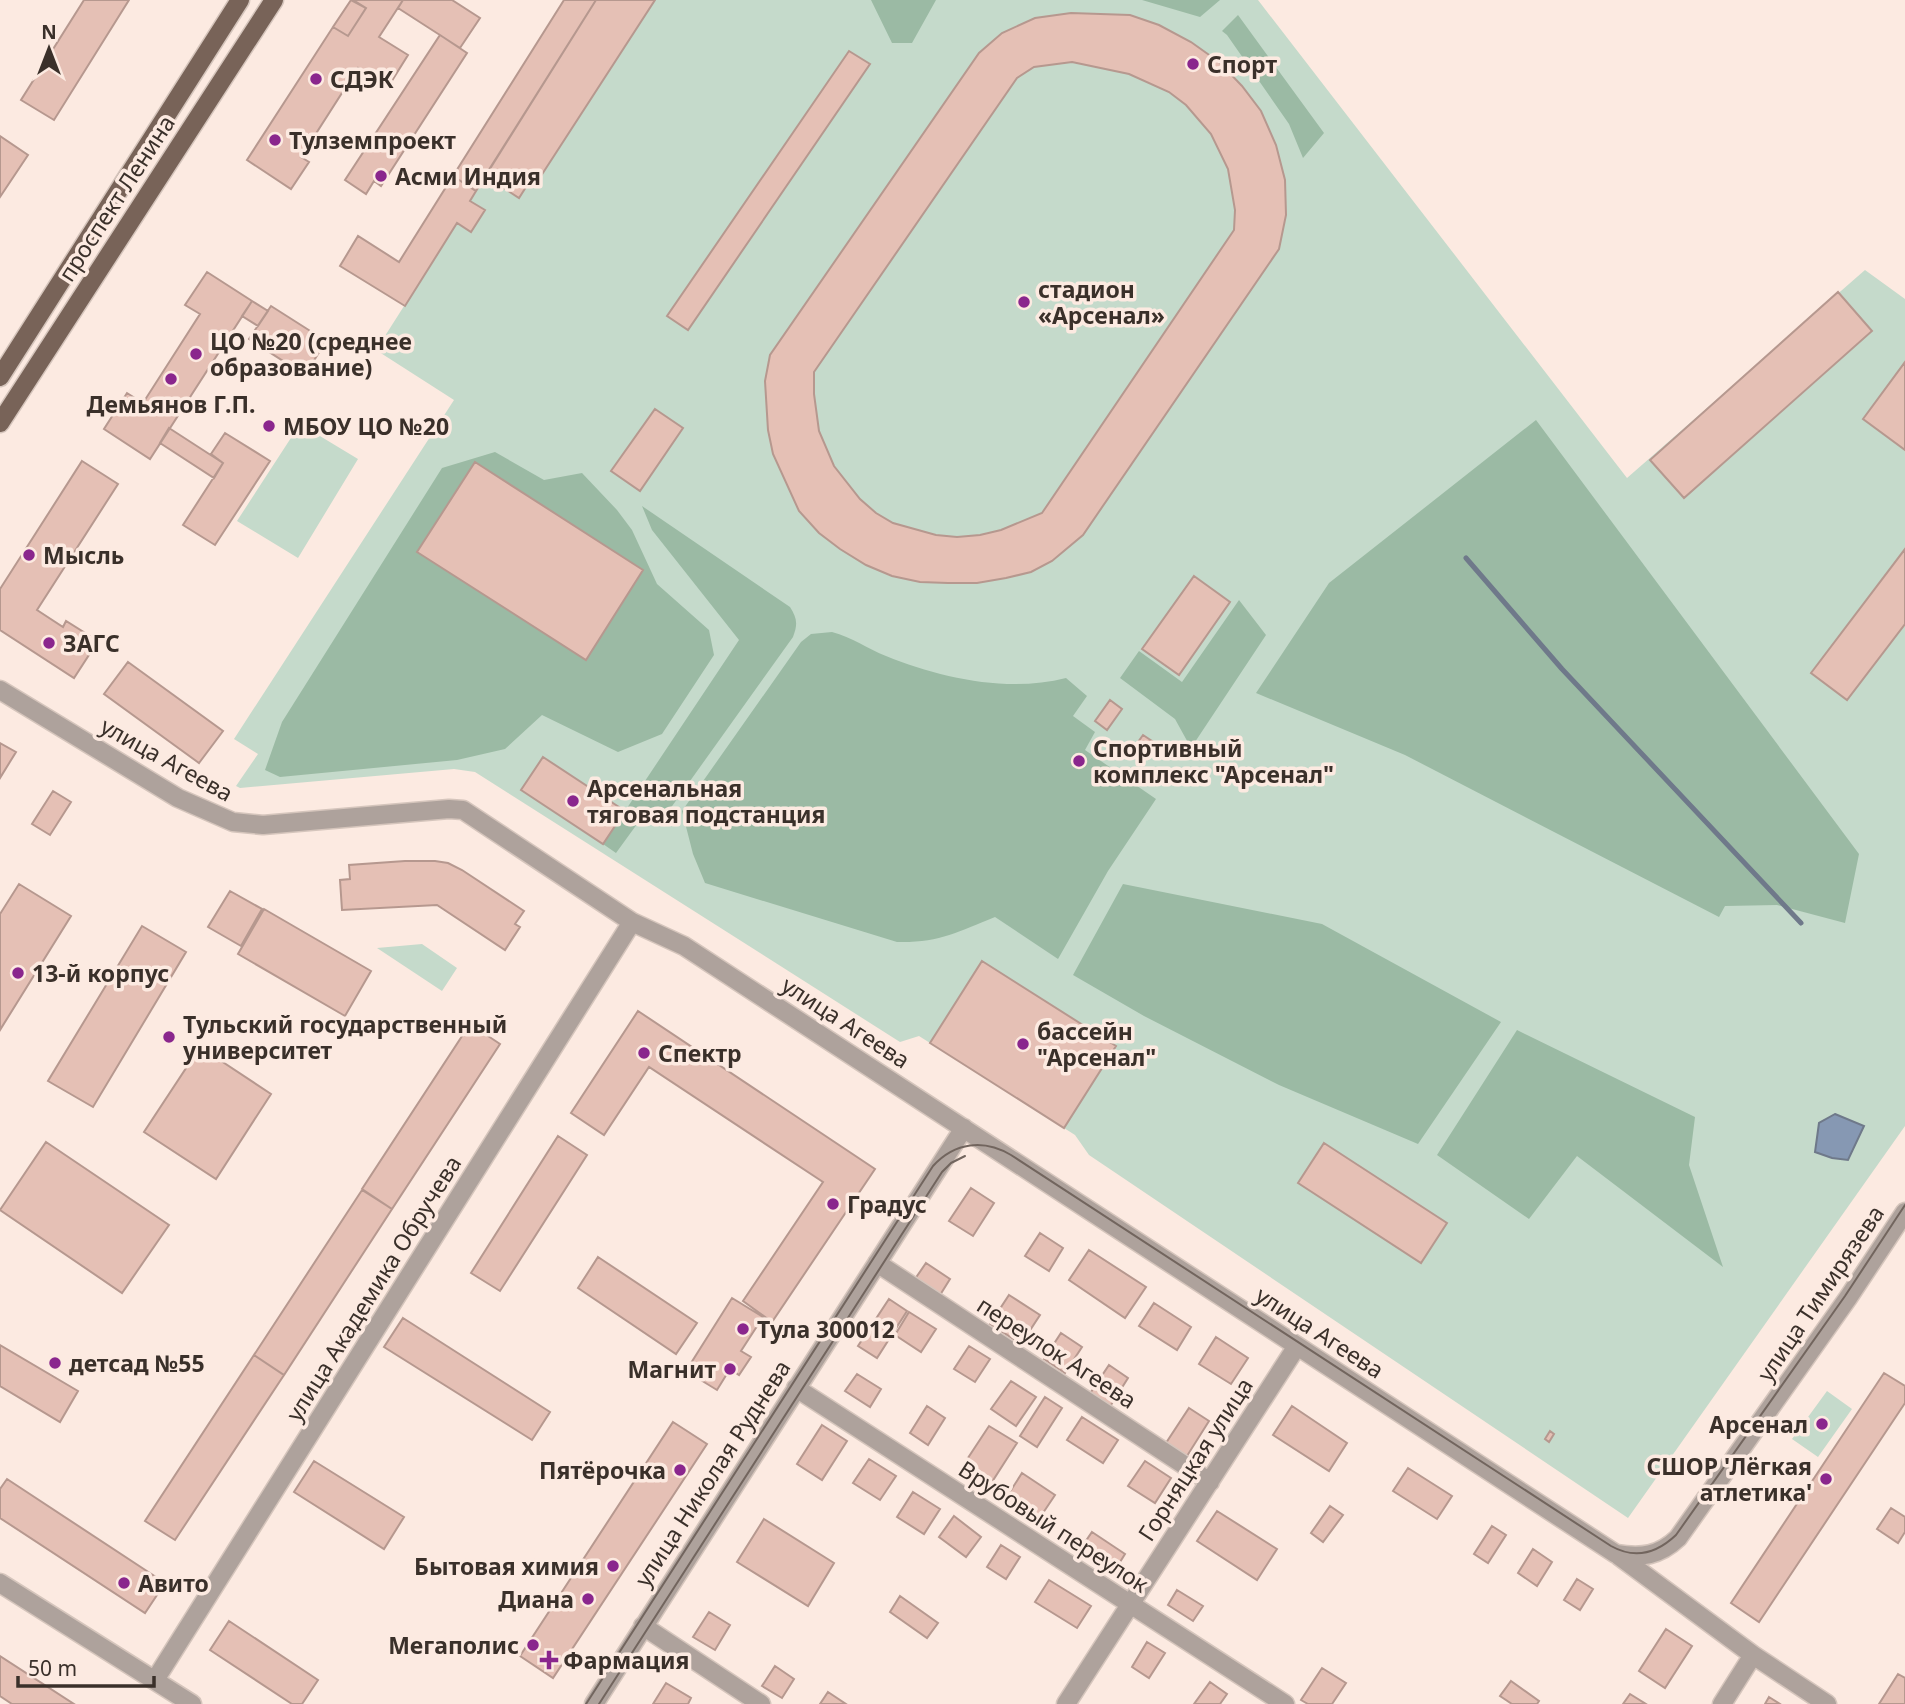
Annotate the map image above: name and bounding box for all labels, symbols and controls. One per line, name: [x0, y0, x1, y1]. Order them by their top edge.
north arrow: [14, 14, 84, 84]
text: N: [41, 19, 57, 45]
place label: Спорт: [1207, 48, 1277, 80]
marker: Спорт: [1185, 56, 1201, 72]
place label: СДЭК: [330, 63, 394, 95]
marker: СДЭК: [308, 71, 324, 87]
street label: проспект Ленина: [50, 109, 182, 287]
place label: Тулземпроект: [289, 124, 456, 156]
marker: Тулземпроект: [267, 132, 283, 148]
place label: Асми Индия: [395, 160, 541, 192]
marker: Асми Индия: [373, 168, 389, 184]
place label: стадион «Арсенал»: [1038, 273, 1165, 331]
marker: стадион «Арсенал»: [1016, 294, 1032, 310]
place label: ЦО №20 (среднее образование): [210, 325, 412, 383]
marker: ЦО №20 (среднее образование): [188, 346, 204, 362]
marker: Демьянов Г.П.: [163, 371, 179, 387]
place label: Демьянов Г.П.: [87, 388, 255, 420]
place label: МБОУ ЦО №20: [283, 410, 449, 442]
marker: МБОУ ЦО №20: [261, 418, 277, 434]
place label: Мысль: [43, 539, 124, 571]
marker: Мысль: [21, 547, 37, 563]
place label: ЗАГС: [63, 627, 120, 659]
marker: ЗАГС: [41, 635, 57, 651]
street label: улица Агеева: [95, 709, 239, 809]
place label: Спортивный комплекс "Арсенал": [1093, 732, 1334, 790]
marker: Спортивный комплекс "Арсенал": [1071, 753, 1087, 769]
place label: Арсенальная тяговая подстанция: [587, 772, 825, 830]
marker: Арсенальная тяговая подстанция: [565, 793, 581, 809]
place label: 13-й корпус: [32, 957, 169, 989]
marker: 13-й корпус: [10, 965, 26, 981]
street label: улица Агеева: [776, 969, 916, 1075]
place label: Тульский государственный университет: [182, 1008, 507, 1066]
place label: бассейн "Арсенал": [1037, 1015, 1156, 1073]
marker: Тульский государственный университет: [161, 1029, 177, 1045]
marker: бассейн "Арсенал": [1015, 1036, 1031, 1052]
place label: Спектр: [658, 1037, 742, 1069]
marker: Спектр: [636, 1045, 652, 1061]
street label: улица Академика Обручева: [278, 1149, 468, 1427]
place label: Градус: [847, 1188, 927, 1220]
marker: Градус: [825, 1196, 841, 1212]
street label: улица Тимирязева: [1749, 1199, 1891, 1387]
street label: улица Агеева: [1250, 1279, 1390, 1385]
street label: переулок Агеева: [971, 1288, 1143, 1416]
place label: Тула 300012: [757, 1313, 895, 1345]
marker: Тула 300012: [735, 1321, 751, 1337]
place label: детсад №55: [69, 1347, 205, 1379]
place label: Магнит: [627, 1353, 716, 1385]
street label: улица Николая Руднева: [627, 1353, 797, 1593]
marker: детсад №55: [47, 1355, 63, 1371]
marker: Магнит: [722, 1361, 738, 1377]
street label: Горняцкая улица: [1130, 1371, 1260, 1547]
place label: Арсенал: [1709, 1408, 1808, 1440]
marker: Арсенал: [1814, 1416, 1830, 1432]
place label: СШОР 'Лёгкая атлетика': [1646, 1450, 1812, 1508]
street label: Врубовый переулок: [953, 1453, 1156, 1600]
place label: Пятёрочка: [539, 1454, 666, 1486]
marker: Пятёрочка: [672, 1462, 688, 1478]
marker: СШОР 'Лёгкая атлетика': [1818, 1471, 1834, 1487]
place label: Бытовая химия: [414, 1550, 599, 1582]
marker: Бытовая химия: [605, 1558, 621, 1574]
place label: Авито: [138, 1567, 209, 1599]
marker: Авито: [116, 1575, 132, 1591]
place label: Диана: [498, 1583, 574, 1615]
marker: Диана: [580, 1591, 596, 1607]
place label: Мегаполис: [388, 1629, 519, 1661]
marker: Мегаполис: [525, 1637, 541, 1653]
scale bar: [18, 1644, 154, 1688]
place label: Фармация: [563, 1644, 689, 1676]
marker: Фармация: [541, 1652, 557, 1668]
text: 50 m: [28, 1654, 77, 1682]

